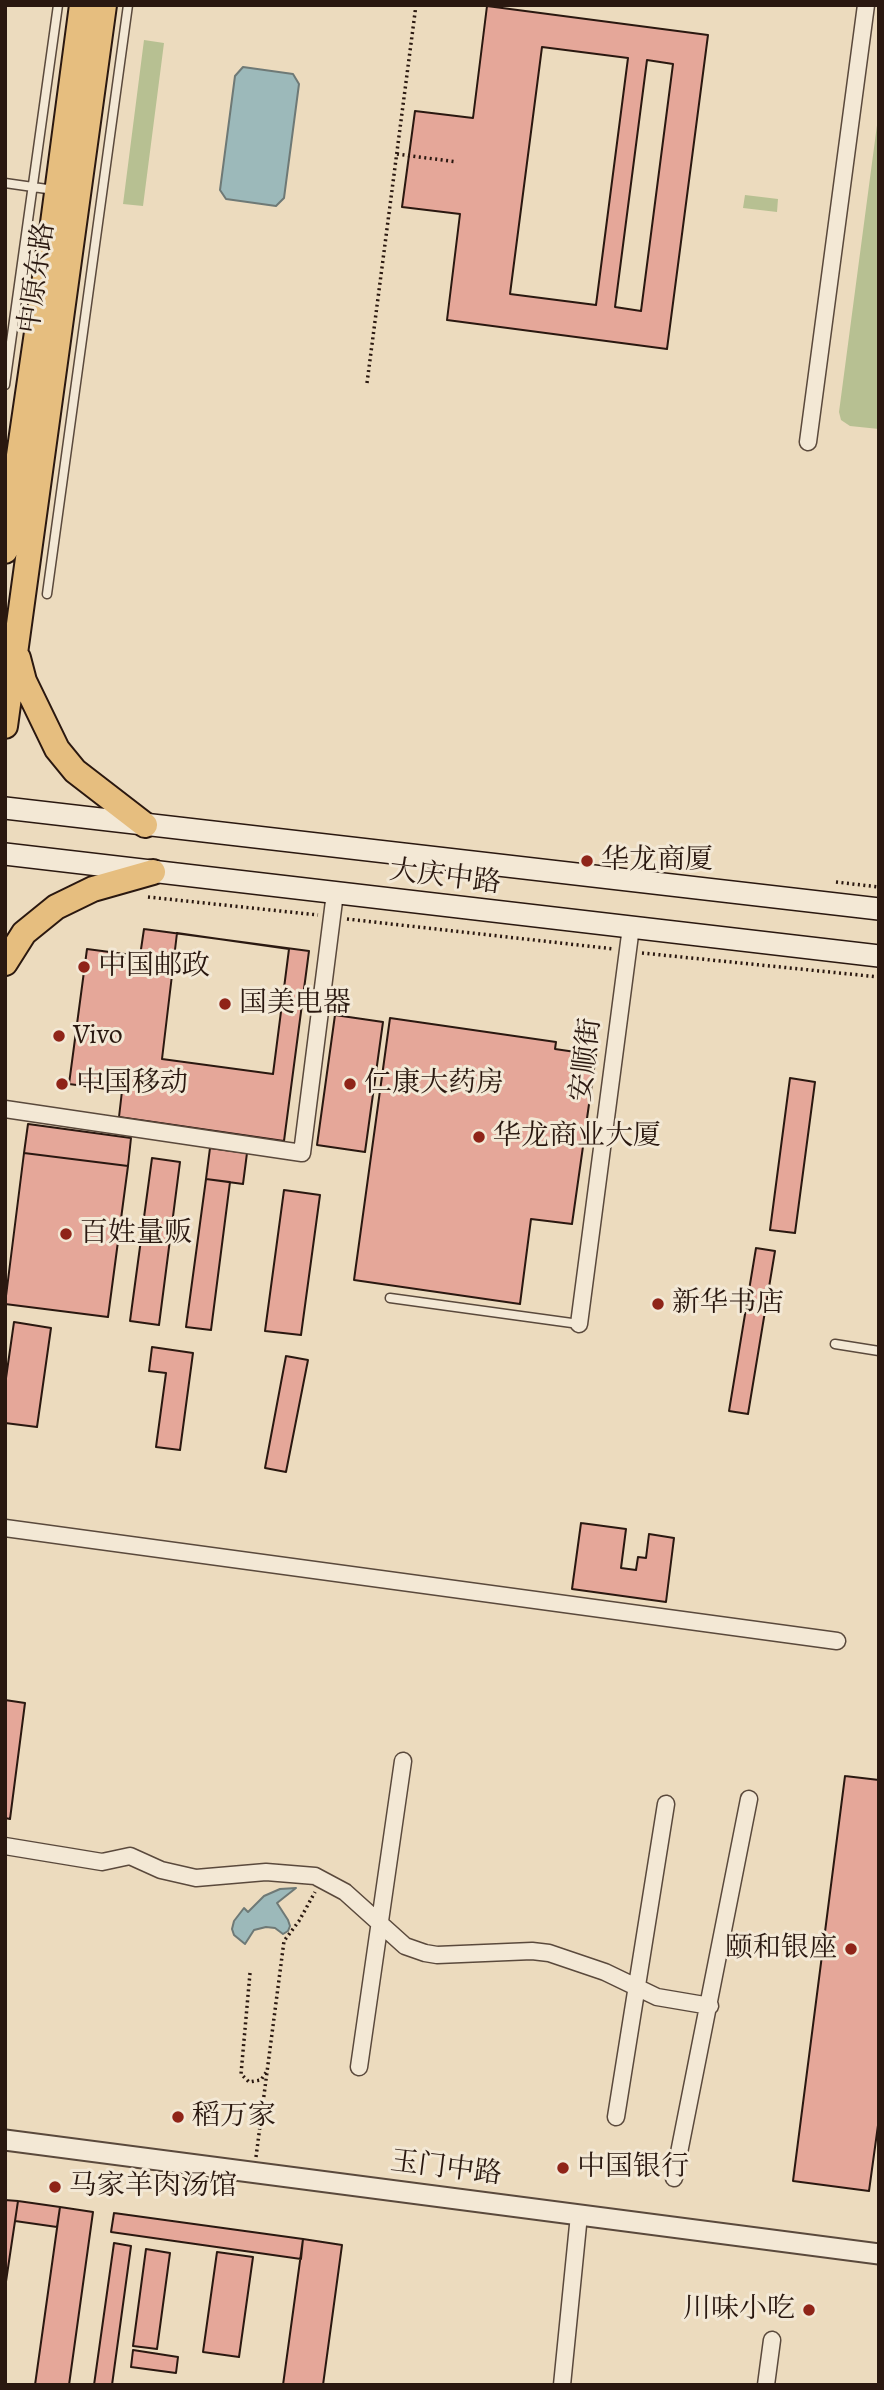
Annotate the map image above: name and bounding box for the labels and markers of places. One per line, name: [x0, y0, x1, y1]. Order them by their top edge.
place label: 华龙商厦: [601, 844, 713, 878]
marker: 华龙商厦: [579, 853, 595, 869]
place label: 中国邮政: [98, 950, 210, 984]
marker: 中国邮政: [76, 959, 92, 975]
place label: 国美电器: [239, 987, 351, 1021]
marker: 国美电器: [217, 996, 233, 1012]
place label: Vivo: [73, 1019, 123, 1053]
marker: Vivo: [51, 1028, 67, 1044]
place label: 中国移动: [76, 1067, 188, 1101]
place label: 仁康大药房: [364, 1067, 504, 1101]
marker: 中国移动: [54, 1076, 70, 1092]
marker: 仁康大药房: [342, 1076, 358, 1092]
place label: 华龙商业大厦: [493, 1120, 661, 1154]
marker: 华龙商业大厦: [471, 1129, 487, 1145]
place label: 百姓量贩: [80, 1217, 192, 1251]
marker: 百姓量贩: [58, 1226, 74, 1242]
place label: 新华书店: [672, 1287, 784, 1321]
marker: 新华书店: [650, 1296, 666, 1312]
place label: 颐和银座: [725, 1932, 837, 1966]
marker: 颐和银座: [843, 1941, 859, 1957]
place label: 稻万家: [192, 2100, 276, 2134]
marker: 稻万家: [170, 2109, 186, 2125]
place label: 中国银行: [577, 2151, 689, 2185]
marker: 中国银行: [555, 2160, 571, 2176]
place label: 马家羊肉汤馆: [69, 2170, 237, 2204]
marker: 马家羊肉汤馆: [47, 2179, 63, 2195]
place label: 川味小吃: [683, 2293, 795, 2327]
marker: 川味小吃: [801, 2302, 817, 2318]

